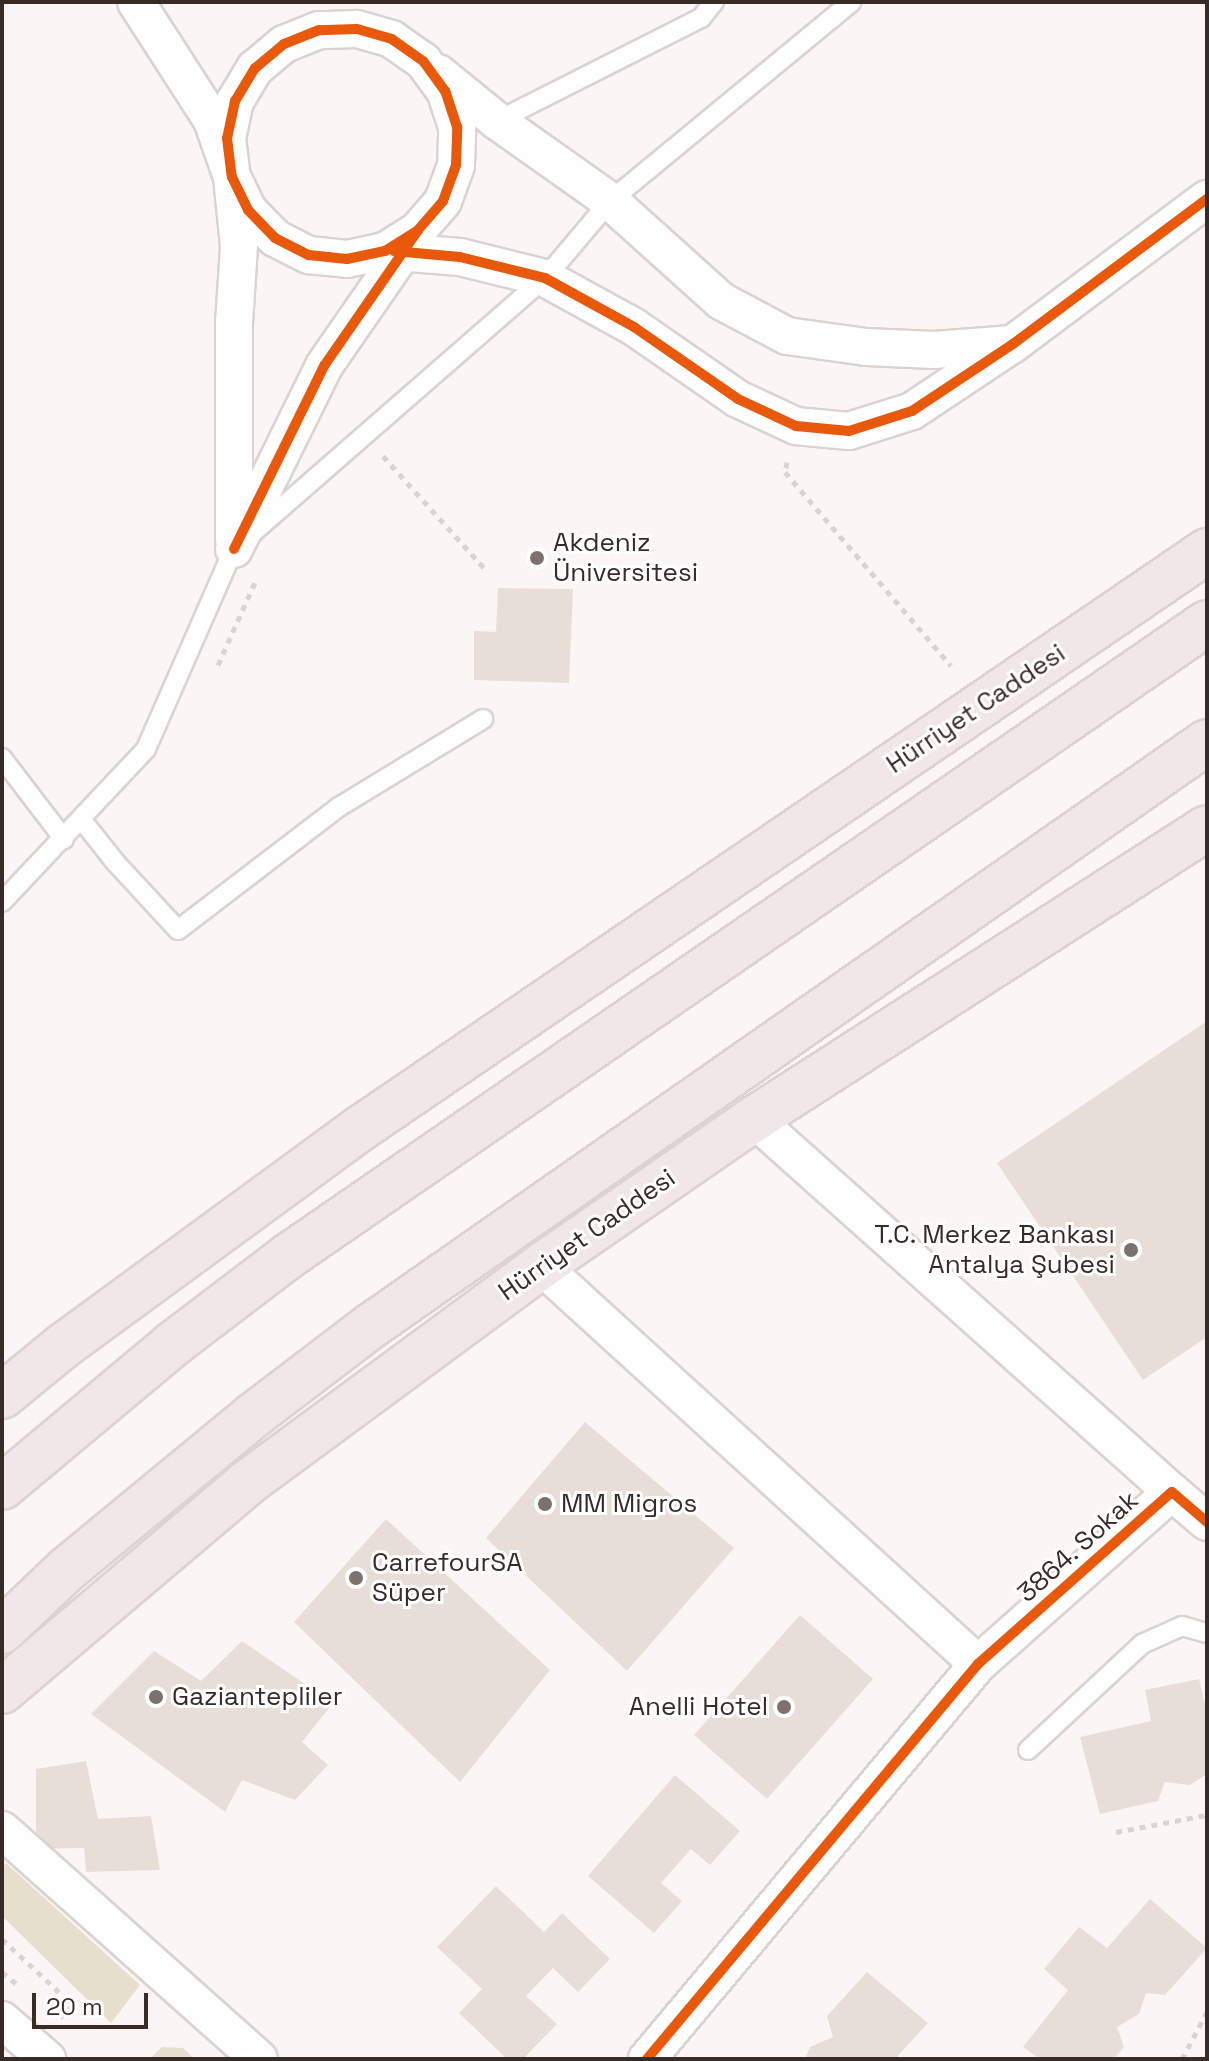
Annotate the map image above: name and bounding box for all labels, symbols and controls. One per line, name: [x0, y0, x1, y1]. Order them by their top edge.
place label: Akdeniz Üniversitesi: [553, 527, 698, 588]
marker: Akdeniz Üniversitesi: [528, 549, 546, 567]
street label: Hürriyet Caddesi: [881, 638, 1071, 780]
street label: Hürriyet Caddesi: [493, 1162, 681, 1308]
place label: T.C. Merkez Bankası Antalya Şubesi: [873, 1219, 1115, 1280]
marker: T.C. Merkez Bankası Antalya Şubesi: [1122, 1241, 1140, 1259]
street label: 3864. Sokak: [1011, 1485, 1145, 1609]
place label: MM Migros: [561, 1488, 697, 1520]
marker: MM Migros: [536, 1495, 554, 1513]
place label: CarrefourSA Süper: [372, 1547, 523, 1608]
marker: CarrefourSA Süper: [347, 1569, 365, 1587]
place label: Gaziantepliler: [172, 1681, 342, 1713]
marker: Gaziantepliler: [147, 1688, 165, 1706]
place label: Anelli Hotel: [629, 1691, 768, 1723]
marker: Anelli Hotel: [775, 1698, 793, 1716]
scale bar: [36, 1977, 152, 2027]
text: 20 m: [46, 1991, 103, 2022]

